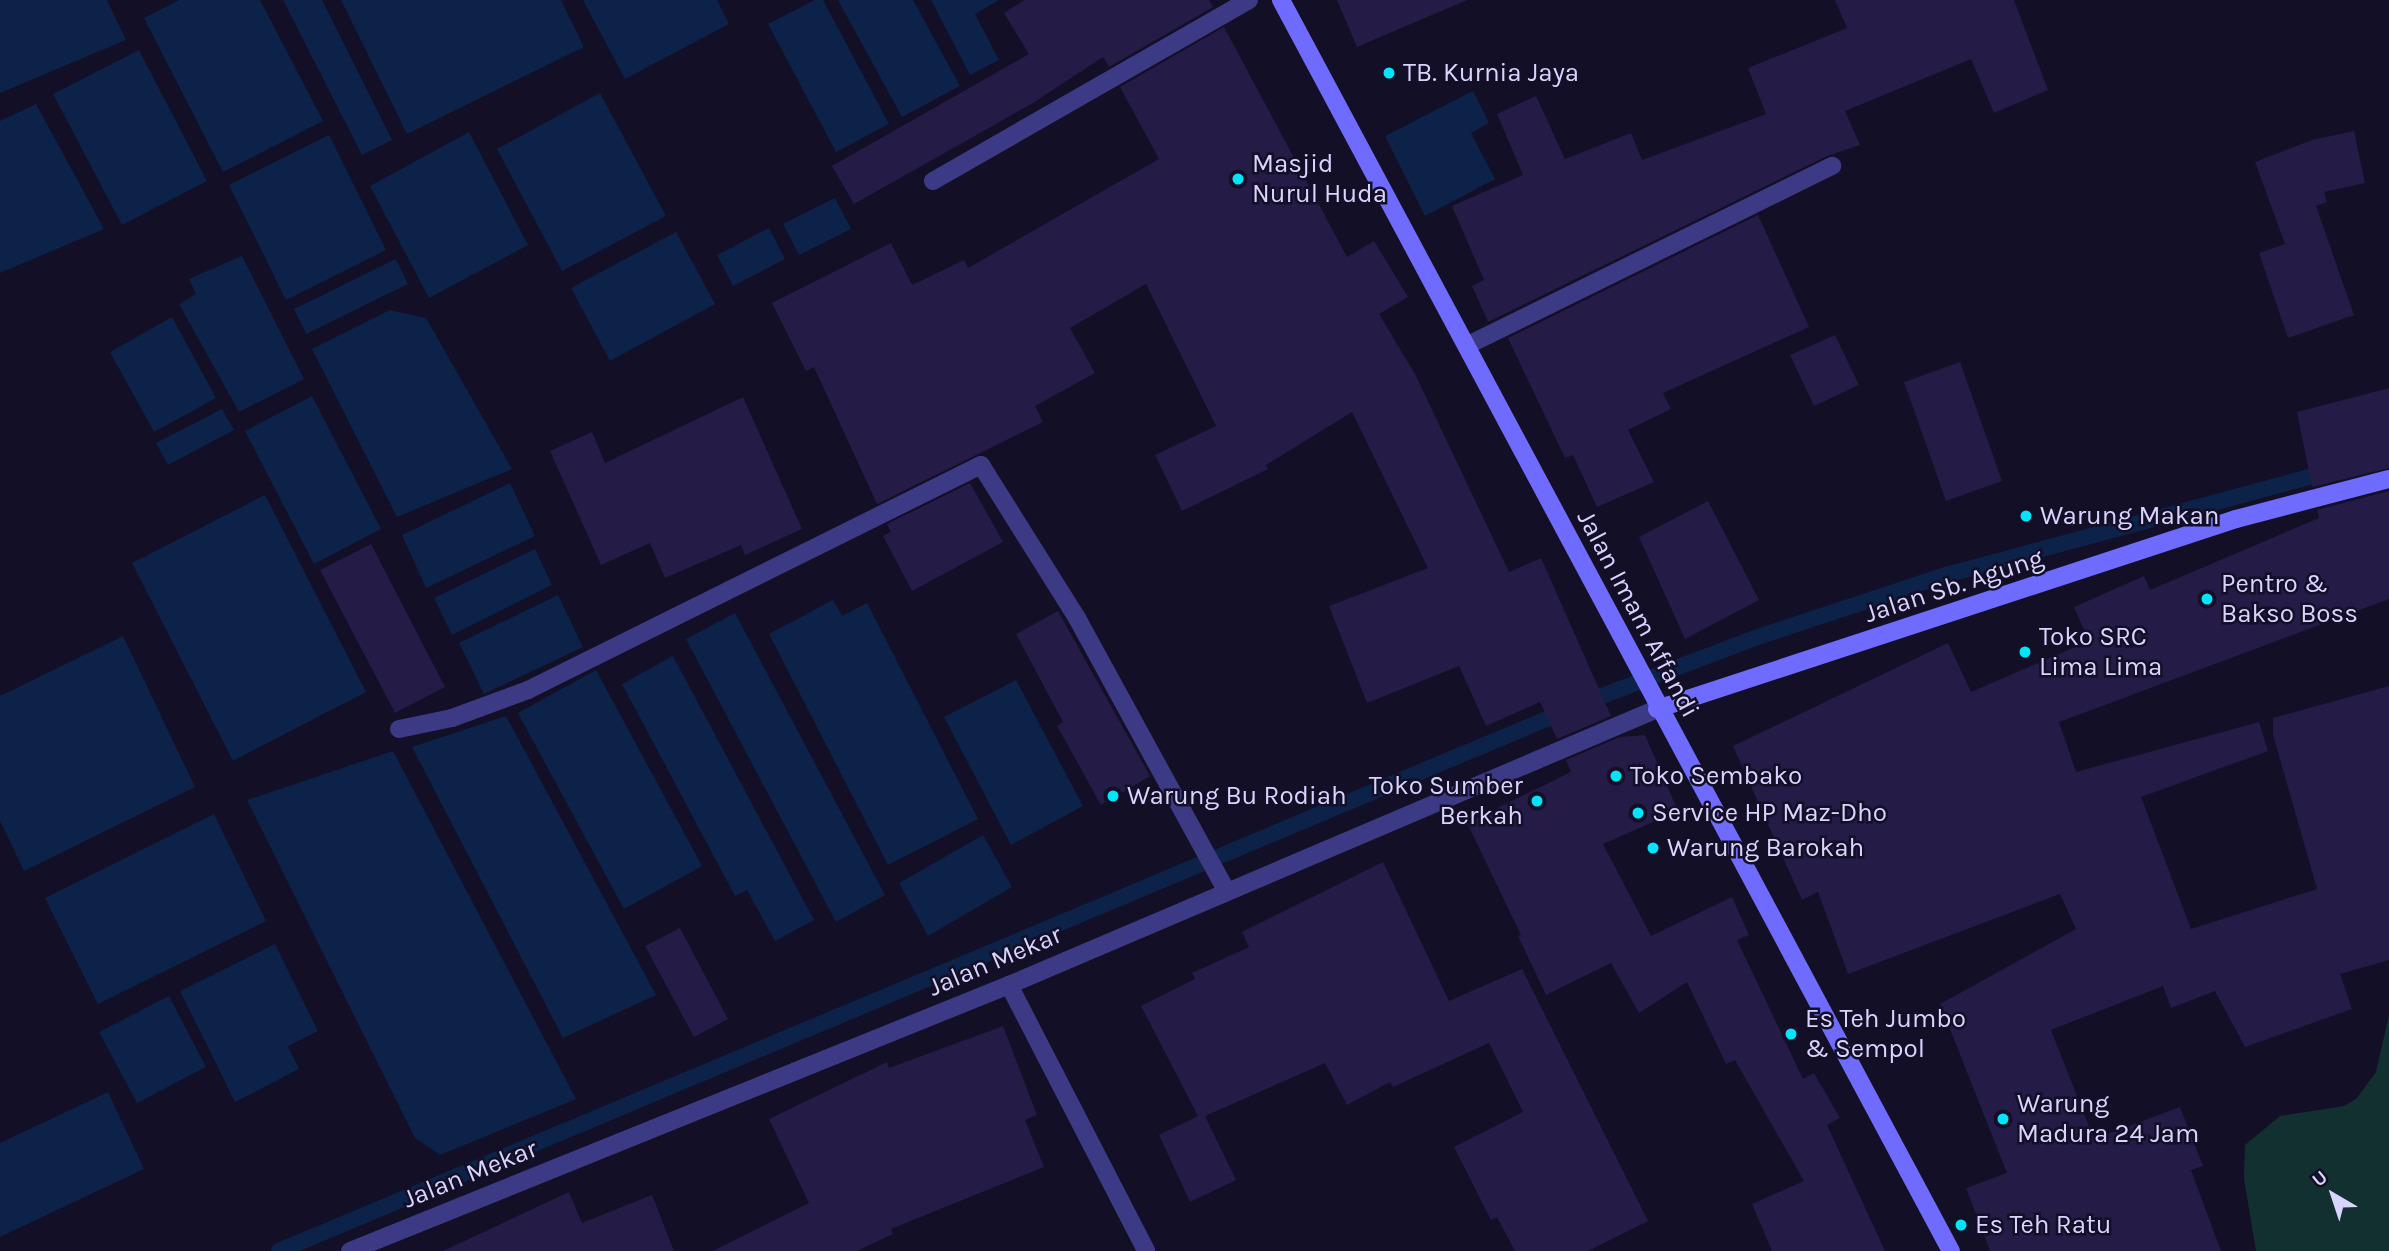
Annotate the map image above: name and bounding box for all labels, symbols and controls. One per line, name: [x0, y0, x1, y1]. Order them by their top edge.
place label: TB. Kurnia Jaya: [1403, 57, 1579, 89]
marker: TB. Kurnia Jaya: [1381, 65, 1397, 81]
place label: Masjid Nurul Huda: [1252, 148, 1387, 210]
marker: Masjid Nurul Huda: [1230, 171, 1246, 187]
place label: Warung Makan: [2040, 500, 2219, 532]
street label: Jalan Imam Affandi: [1570, 505, 1706, 723]
marker: Warung Makan: [2018, 508, 2034, 524]
street label: Jalan Sb. Agung: [1861, 542, 2047, 630]
place label: Pentro & Bakso Boss: [2221, 568, 2358, 630]
marker: Pentro & Bakso Boss: [2199, 591, 2215, 607]
place label: Toko SRC Lima Lima: [2039, 621, 2162, 682]
marker: Toko SRC Lima Lima: [2017, 644, 2033, 660]
place label: Toko Sembako: [1630, 760, 1802, 792]
marker: Toko Sembako: [1608, 768, 1624, 784]
place label: Toko Sumber Berkah: [1369, 770, 1523, 832]
place label: Warung Bu Rodiah: [1127, 780, 1347, 812]
marker: Warung Bu Rodiah: [1105, 788, 1121, 804]
marker: Toko Sumber Berkah: [1529, 793, 1545, 809]
place label: Service HP Maz-Dho: [1652, 797, 1887, 829]
marker: Service HP Maz-Dho: [1630, 805, 1646, 821]
place label: Warung Barokah: [1667, 832, 1864, 864]
marker: Warung Barokah: [1645, 840, 1661, 856]
street label: Jalan Mekar: [924, 919, 1066, 1003]
place label: Es Teh Jumbo & Sempol: [1805, 1003, 1966, 1064]
marker: Es Teh Jumbo & Sempol: [1783, 1026, 1799, 1042]
place label: Warung Madura 24 Jam: [2017, 1088, 2199, 1150]
marker: Warung Madura 24 Jam: [1995, 1111, 2011, 1127]
street label: Jalan Mekar: [398, 1133, 542, 1215]
north arrow: [2298, 1160, 2368, 1230]
text: U: [2308, 1166, 2332, 1191]
place label: Es Teh Ratu: [1975, 1209, 2111, 1241]
marker: Es Teh Ratu: [1953, 1217, 1969, 1233]

